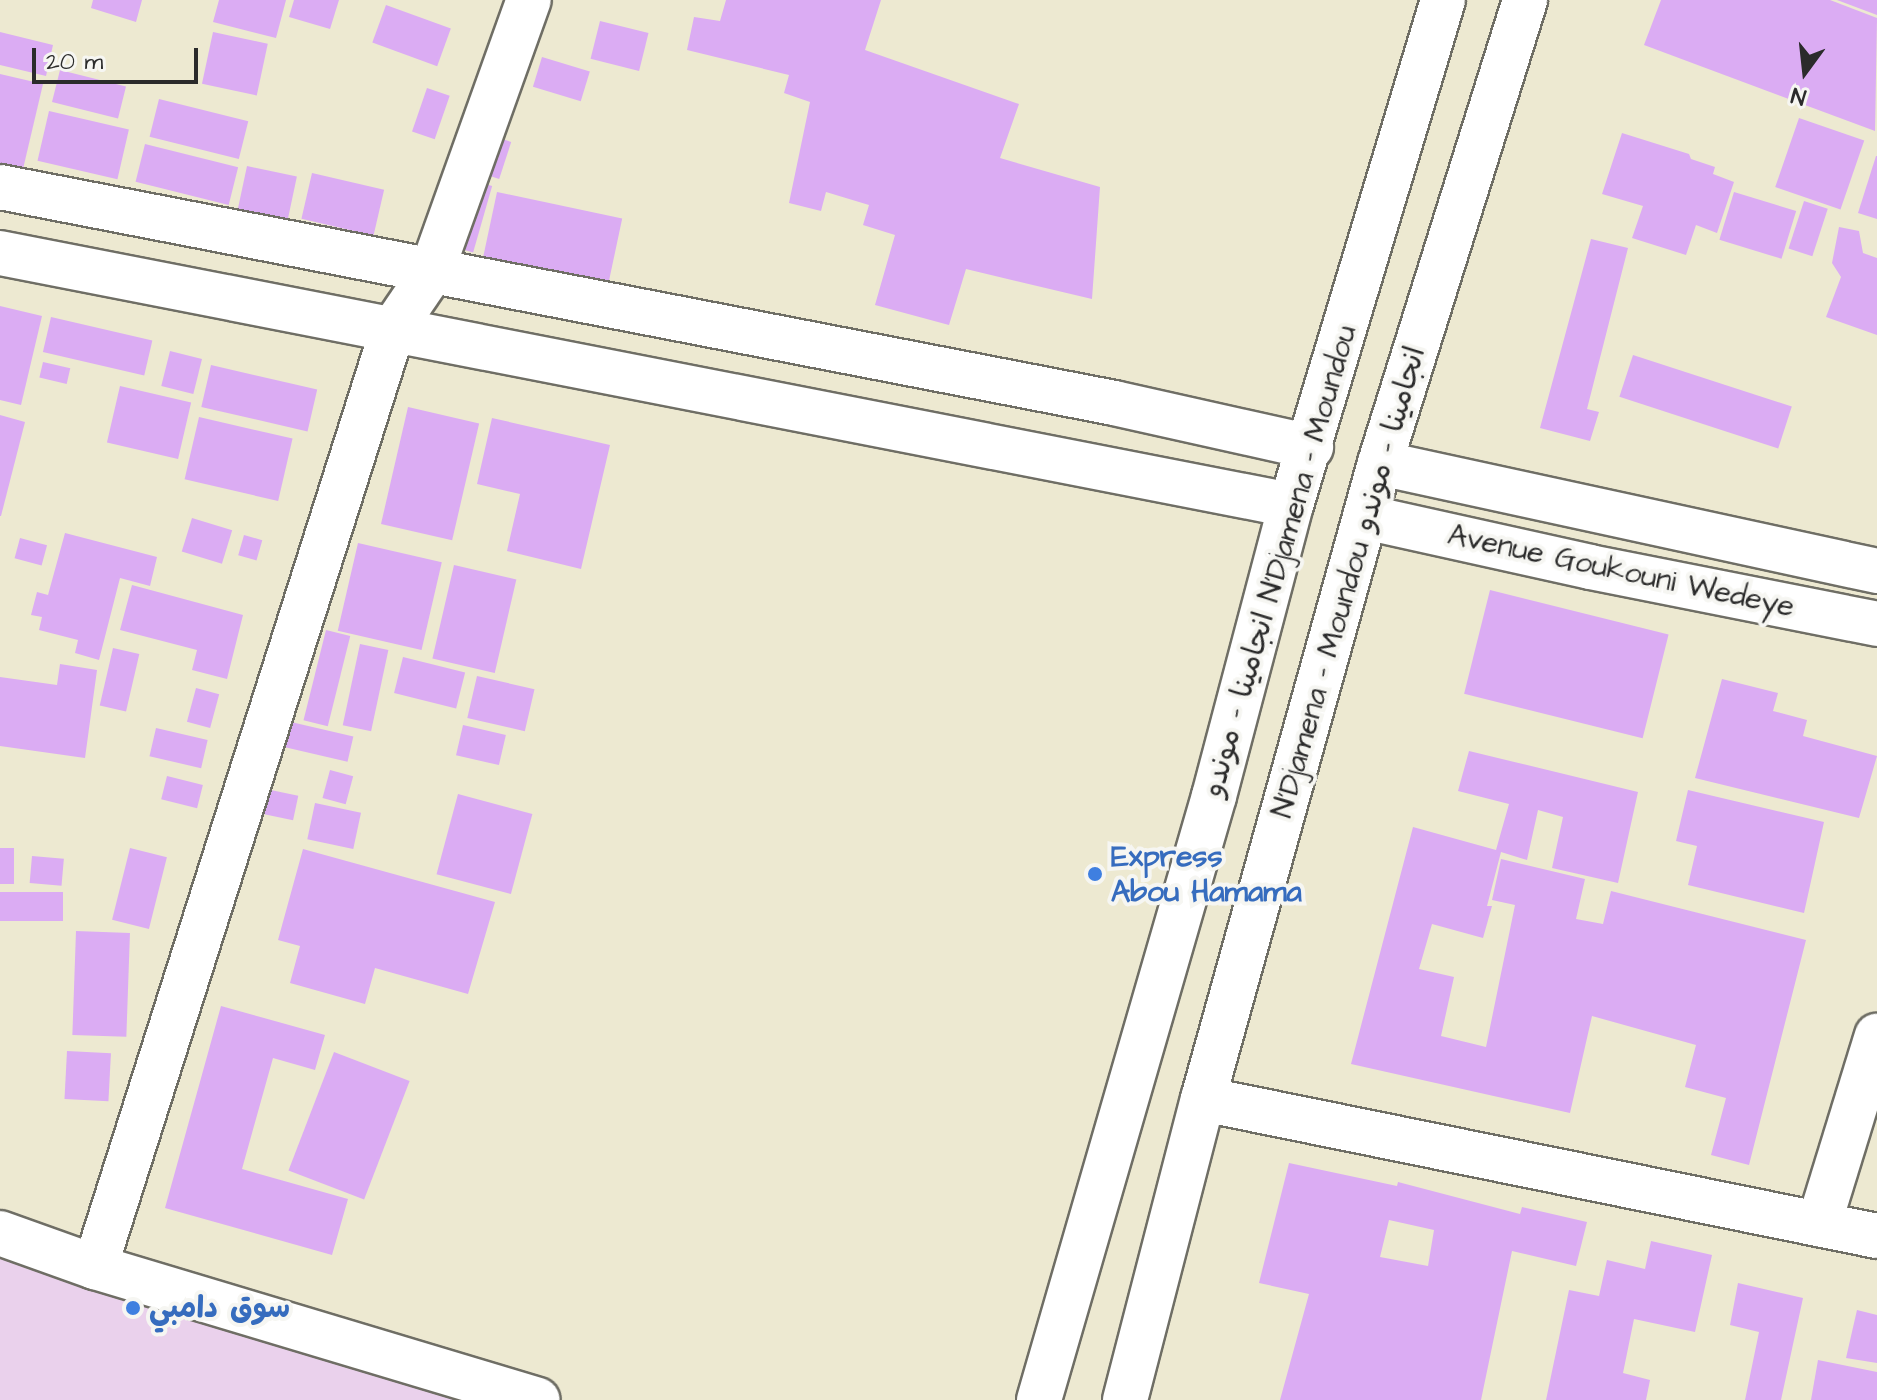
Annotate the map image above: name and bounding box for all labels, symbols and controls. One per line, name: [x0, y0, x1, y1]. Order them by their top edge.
scale bar: [36, 32, 202, 82]
north arrow: [1765, 32, 1845, 112]
text: 20 m: [46, 45, 103, 79]
text: N: [1788, 79, 1809, 112]
street label: انجامينا - موندو N'Djamena - Moundou: [1195, 321, 1365, 801]
street label: N'Djamena - Moundou انجامينا - موندو: [1264, 342, 1434, 822]
street label: Avenue Goukouni Wedeye: [1445, 517, 1797, 625]
place label: Express Abou Hamama: [1111, 839, 1302, 910]
marker: Express Abou Hamama: [1086, 865, 1104, 883]
place label: سوق دامبي: [149, 1290, 290, 1326]
marker: سوق دامبي: [124, 1299, 142, 1317]

